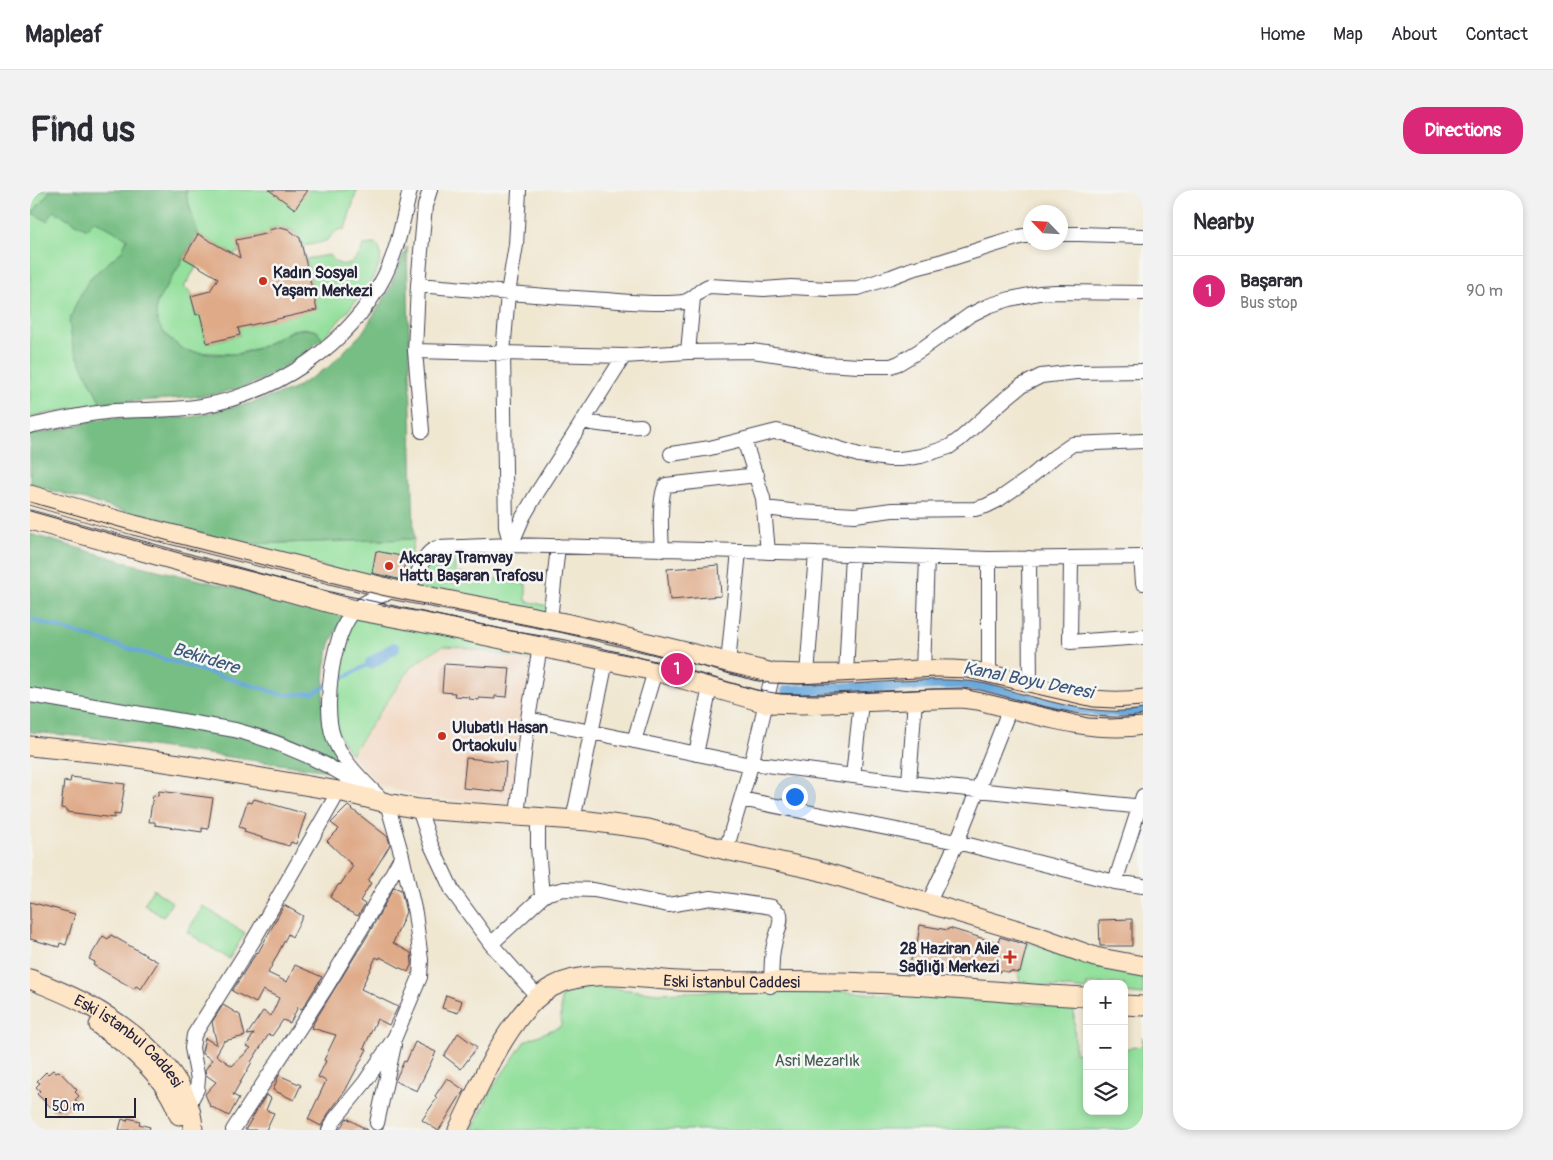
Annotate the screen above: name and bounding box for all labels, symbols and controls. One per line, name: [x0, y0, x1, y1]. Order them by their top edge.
text: Mapleaf: [25, 20, 103, 49]
text: Home: [1260, 23, 1305, 46]
text: Map: [1333, 23, 1363, 46]
text: About: [1391, 23, 1437, 46]
text: Contact: [1465, 23, 1528, 46]
button: Directions: [1403, 107, 1523, 154]
text: Find us: [30, 108, 135, 152]
north arrow: [1023, 205, 1068, 250]
text: Nearby: [1193, 209, 1254, 236]
place label: Kadın Sosyal Yaşam Merkezi: [272, 263, 372, 301]
text: Başaran: [1240, 269, 1303, 293]
marker: Kadın Sosyal Yaşam Merkezi: [257, 275, 269, 287]
text: 1: [1206, 281, 1212, 301]
text: 90 m: [1466, 281, 1503, 301]
text: Bus stop: [1240, 293, 1298, 313]
place label: Akçaray Tramvay Hattı Başaran Trafosu: [399, 548, 544, 586]
marker: Akçaray Tramvay Hattı Başaran Trafosu: [383, 560, 395, 572]
water label: Bekirdere: [170, 637, 244, 680]
pin: 1: [661, 650, 693, 688]
water label: Kanal Boyu Deresi: [961, 657, 1098, 705]
place label: Ulubatlı Hasan Ortaokulu: [452, 718, 548, 756]
marker: Ulubatlı Hasan Ortaokulu: [436, 730, 448, 742]
your location: [782, 784, 808, 810]
place label: 28 Haziran Aile Sağlığı Merkezi: [899, 939, 1000, 977]
marker: 28 Haziran Aile Sağlığı Merkezi: [1003, 950, 1017, 964]
street label: Eski İstanbul Caddesi: [662, 971, 800, 993]
map controls: [1083, 980, 1128, 1115]
button: +: [1083, 980, 1128, 1025]
street label: Eski İstanbul Caddesi: [70, 990, 187, 1091]
button: −: [1083, 1025, 1128, 1070]
park label: Asri Mezarlık: [774, 1051, 860, 1071]
button: layers: [1083, 1070, 1128, 1115]
scale bar: [45, 1095, 136, 1118]
text: 50 m: [52, 1098, 85, 1115]

